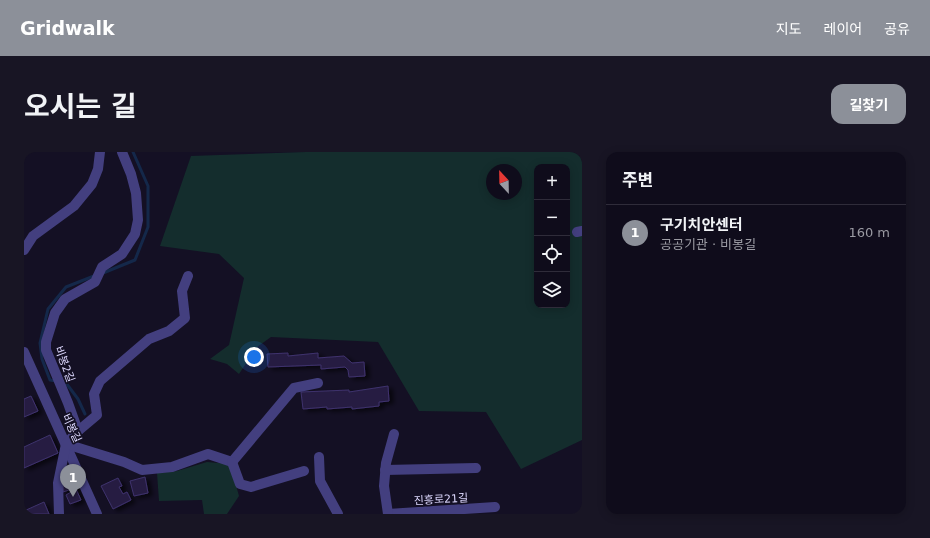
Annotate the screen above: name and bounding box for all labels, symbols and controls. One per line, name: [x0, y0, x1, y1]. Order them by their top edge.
text: Gridwalk: [20, 17, 115, 39]
text: 지도: [776, 21, 802, 37]
text: 레이어: [824, 21, 862, 37]
text: 공유: [884, 21, 910, 37]
button: 길찾기: [831, 84, 906, 124]
text: 오시는 길: [24, 90, 137, 123]
north arrow: [486, 164, 522, 200]
map controls: [534, 164, 570, 308]
button: +: [534, 164, 570, 200]
text: 주변: [622, 170, 653, 190]
button: −: [534, 200, 570, 236]
text: 구기치안센터: [660, 216, 743, 234]
text: 1: [630, 225, 640, 240]
text: 160 m: [848, 225, 890, 240]
button: locate: [534, 236, 570, 272]
text: 공공기관 · 비봉길: [660, 237, 756, 252]
button: layers: [534, 272, 570, 308]
street label: 비봉2길: [52, 344, 77, 384]
your location: [244, 347, 264, 367]
street label: 비봉길: [59, 412, 84, 445]
pin: 1: [60, 464, 86, 497]
street label: 진흥로21길: [413, 492, 469, 507]

